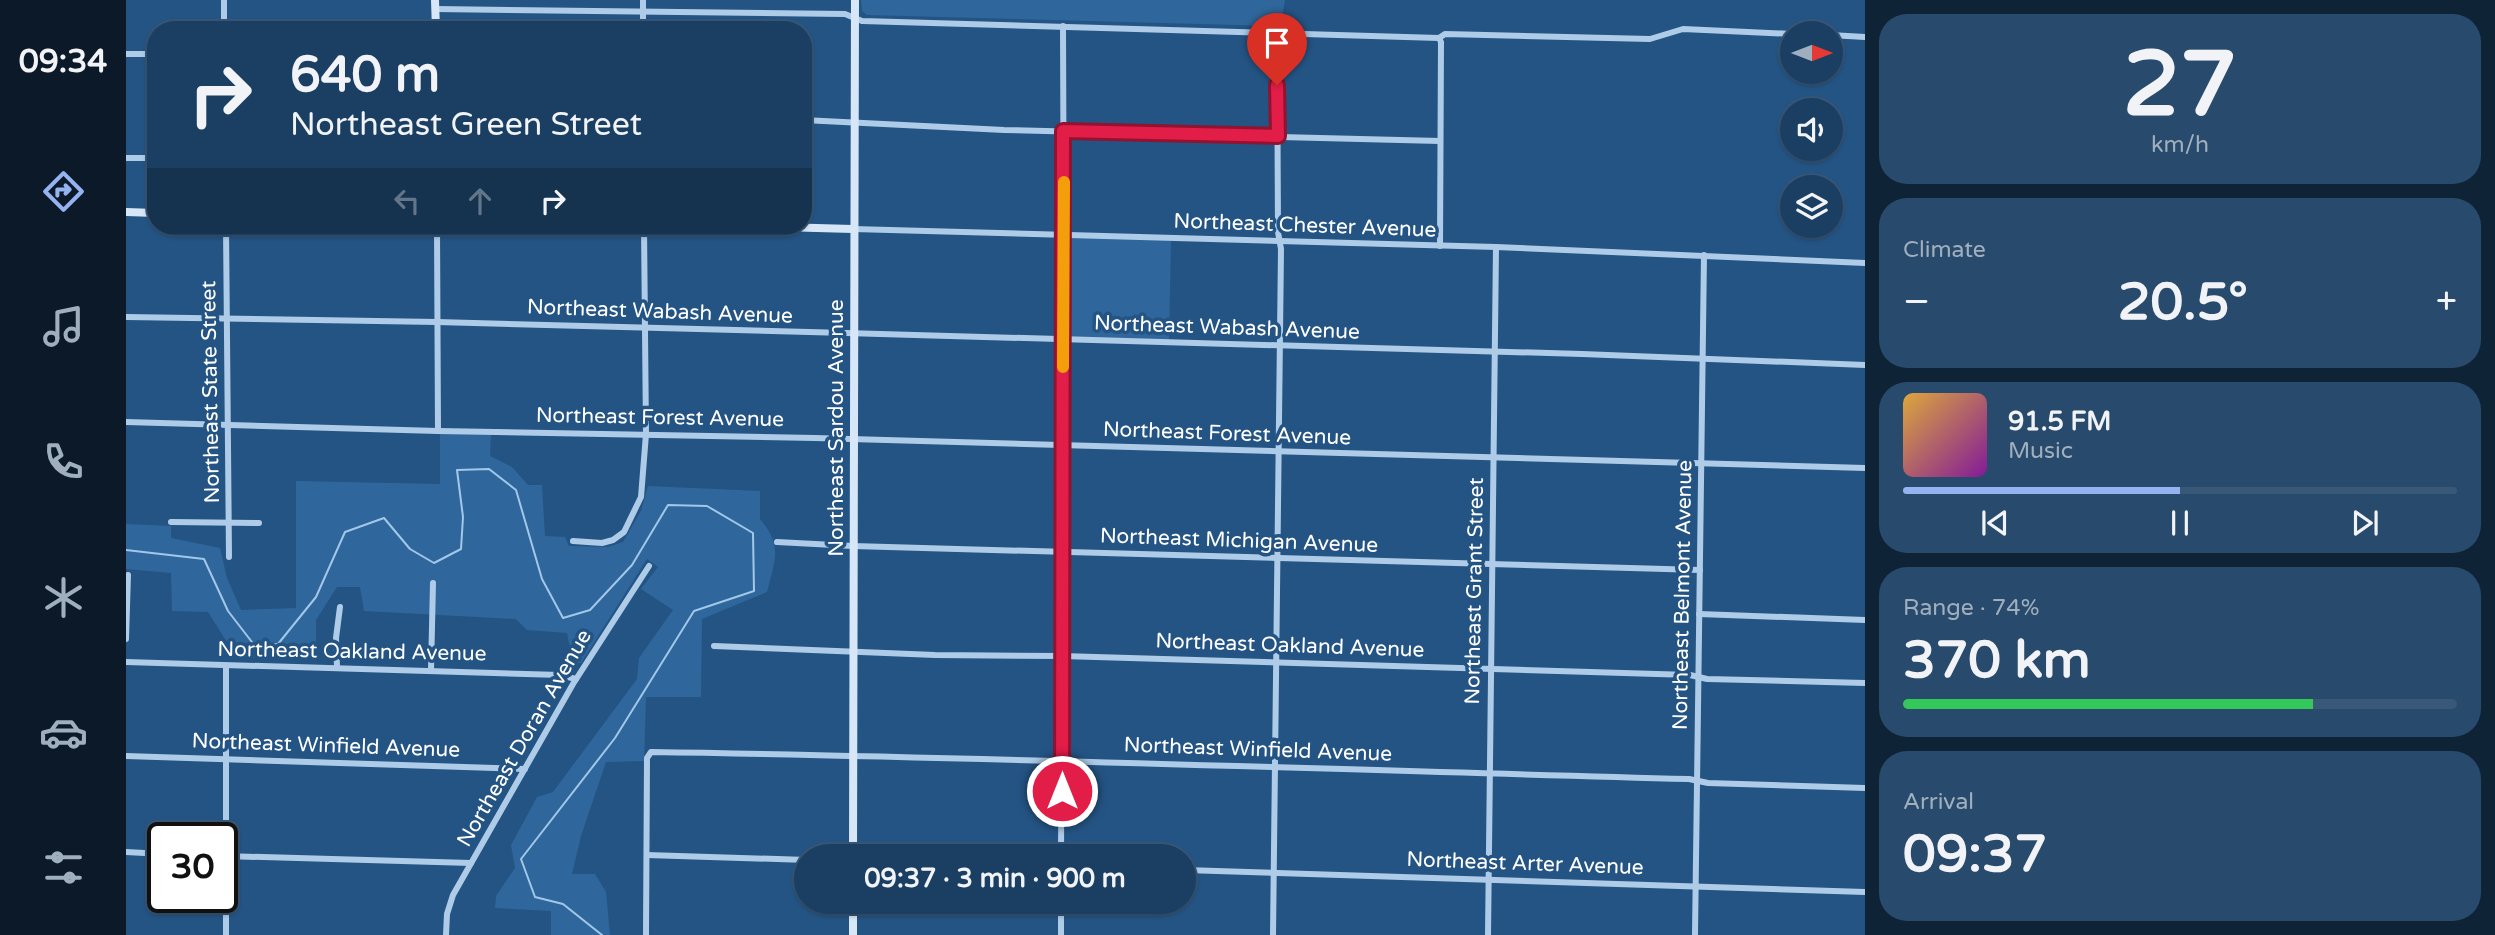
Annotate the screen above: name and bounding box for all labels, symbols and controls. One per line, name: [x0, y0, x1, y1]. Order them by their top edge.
pin: [1247, 13, 1307, 85]
north arrow: [1780, 21, 1843, 84]
map controls: [1780, 21, 1843, 238]
icon: arrive: [1258, 24, 1296, 62]
text: 27: [2123, 30, 2237, 140]
text: 09:34: [19, 43, 107, 81]
text: 640 m: [290, 46, 440, 105]
icon: right: [175, 49, 266, 140]
button: sound: [1780, 98, 1843, 161]
text: Northeast Green Street: [290, 106, 642, 144]
text: km/h: [2151, 131, 2209, 159]
icon: directions: [39, 167, 88, 216]
button: layers: [1780, 175, 1843, 238]
icon: left: [388, 182, 426, 220]
icon: ahead: [461, 182, 499, 220]
icon: right: [534, 182, 572, 220]
street label: Northeast Chester Avenue: [1173, 208, 1437, 243]
text: Climate: [1903, 236, 1986, 264]
text: 20.5°: [2118, 271, 2248, 334]
text: −: [1903, 279, 1930, 325]
text: +: [2436, 279, 2457, 325]
street label: Northeast State Street: [196, 280, 225, 504]
street label: Northeast Wabash Avenue: [527, 294, 793, 329]
street label: Northeast Sardou Avenue: [824, 299, 849, 557]
icon: music: [39, 302, 88, 351]
street label: Northeast Wabash Avenue: [1094, 310, 1360, 345]
street label: Northeast Forest Avenue: [536, 403, 784, 432]
text: 91.5 FM: [2008, 406, 2111, 437]
street label: Northeast Forest Avenue: [1102, 417, 1352, 450]
icon: phone: [39, 437, 88, 486]
text: Music: [2008, 437, 2073, 465]
street label: Northeast Belmont Avenue: [1668, 460, 1697, 730]
street label: Northeast Grant Street: [1460, 477, 1489, 705]
icon: previous: [1976, 504, 2014, 542]
icon: pause: [2161, 504, 2199, 542]
icon: next: [2346, 504, 2384, 542]
street label: Northeast Michigan Avenue: [1099, 523, 1379, 558]
icon: climate: [39, 573, 88, 622]
text: Range · 74%: [1903, 594, 2039, 622]
street label: Northeast Doran Avenue: [452, 625, 597, 851]
street label: Northeast Oakland Avenue: [1155, 628, 1425, 663]
text: 370 km: [1903, 629, 2091, 692]
street label: Northeast Oakland Avenue: [217, 637, 487, 666]
icon: car: [39, 708, 88, 757]
street label: Northeast Winfield Avenue: [191, 728, 461, 763]
street label: Northeast Winfield Avenue: [1123, 732, 1393, 767]
position arrow: [1025, 754, 1099, 828]
text: Arrival: [1903, 788, 1974, 816]
speed limit sign: 30: [147, 822, 238, 913]
text: 09:37: [1903, 823, 2047, 886]
icon: filters: [39, 843, 88, 892]
street label: Northeast Arter Avenue: [1406, 847, 1644, 880]
text: 09:37 · 3 min · 900 m: [864, 863, 1126, 894]

